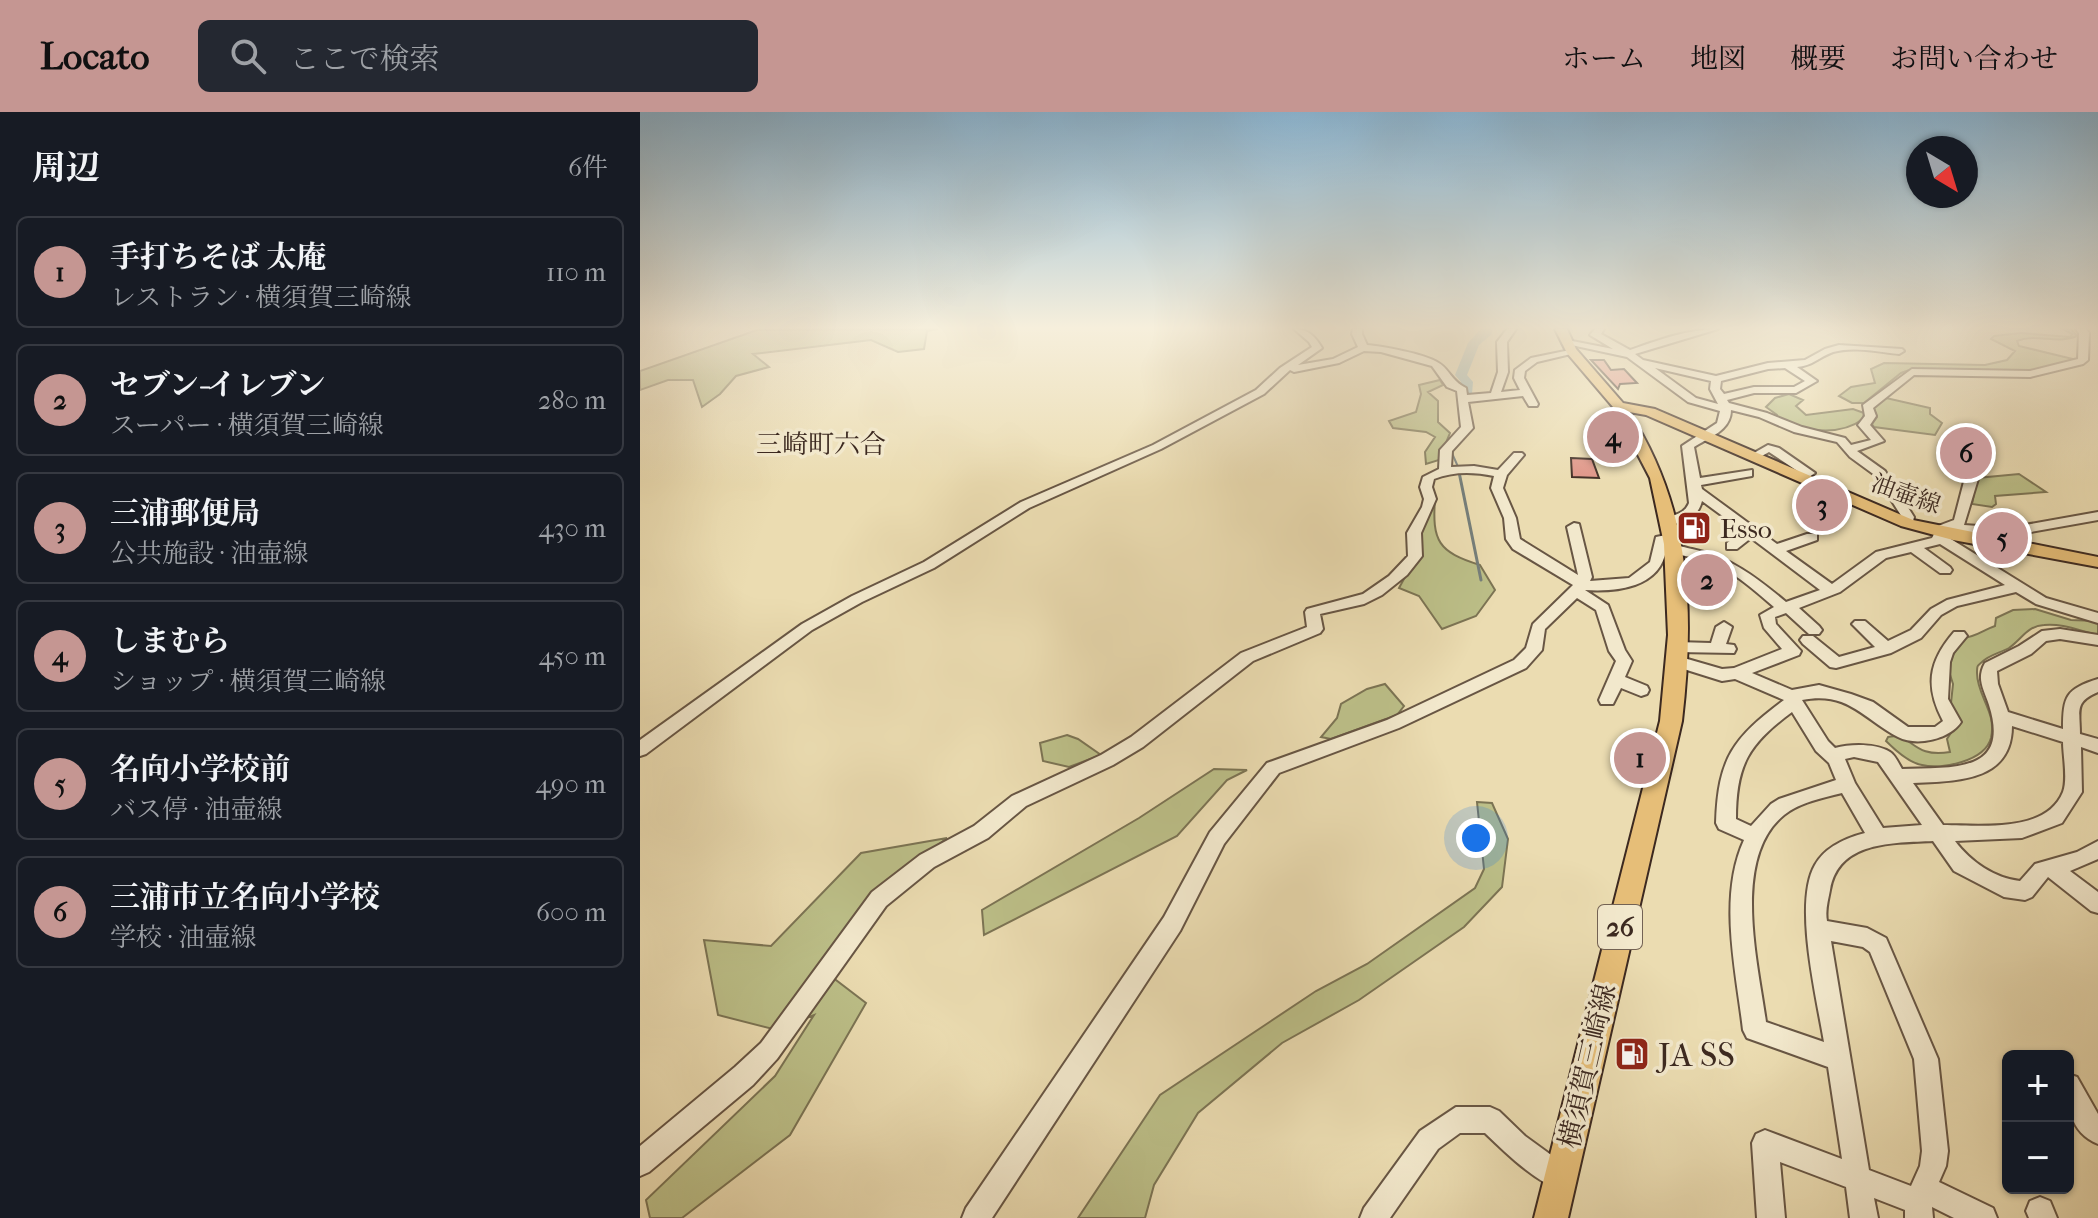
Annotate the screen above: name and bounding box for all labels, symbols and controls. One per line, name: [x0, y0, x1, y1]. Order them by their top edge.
search box: [198, 20, 758, 92]
text: Locato: [40, 34, 150, 79]
icon: search: [226, 34, 270, 78]
text: ここで検索: [290, 42, 440, 77]
text: ホーム: [1562, 42, 1646, 75]
text: 地図: [1690, 42, 1746, 75]
text: 概要: [1790, 42, 1846, 75]
text: お問い合わせ: [1890, 42, 2058, 75]
north arrow: [1906, 136, 1978, 208]
text: 周辺: [32, 148, 100, 188]
text: 6件: [568, 152, 608, 183]
text: 手打ちそば 太庵: [110, 240, 326, 275]
text: 1: [55, 257, 65, 288]
text: 110 m: [546, 257, 606, 288]
text: レストラン · 横須賀三崎線: [110, 282, 412, 313]
text: セブン-イレブン: [110, 368, 325, 403]
text: 2: [53, 385, 67, 416]
text: 280 m: [538, 385, 606, 416]
pin: 4: [1587, 407, 1639, 467]
text: スーパー · 横須賀三崎線: [110, 410, 384, 441]
pin: 6: [1940, 423, 1992, 483]
district label: 三崎町六合: [756, 429, 886, 460]
street label: 油壷線: [1867, 469, 1945, 519]
pin: 3: [1796, 475, 1848, 535]
text: 三浦郵便局: [110, 496, 260, 531]
pin: 5: [1976, 508, 2028, 568]
fuel station icon: Esso: [1675, 509, 1713, 547]
place label: Esso: [1720, 512, 1772, 545]
text: 3: [55, 513, 65, 544]
text: 430 m: [538, 513, 606, 544]
text: 公共施設 · 油壷線: [110, 538, 308, 569]
pin: 2: [1681, 550, 1733, 610]
text: しまむら: [110, 624, 230, 659]
text: 4: [52, 641, 68, 672]
text: 450 m: [539, 641, 606, 672]
text: ショップ · 横須賀三崎線: [110, 666, 386, 697]
pin: 1: [1614, 728, 1666, 788]
text: 名向小学校前: [110, 752, 290, 787]
text: 5: [54, 769, 66, 800]
text: 490 m: [535, 769, 606, 800]
text: バス停 · 油壷線: [110, 794, 282, 825]
your location: [1456, 818, 1496, 858]
text: 三浦市立名向小学校: [110, 880, 380, 915]
text: 6: [53, 897, 67, 928]
text: 600 m: [536, 897, 606, 928]
road number: 26: [1598, 905, 1642, 949]
text: 学校 · 油壷線: [110, 922, 256, 953]
street label: 横須賀三崎線: [1553, 981, 1622, 1152]
fuel station icon: JA SS: [1613, 1035, 1651, 1073]
place label: JA SS: [1655, 1035, 1735, 1075]
map controls: [2002, 1050, 2074, 1194]
button: +: [2002, 1050, 2074, 1122]
button: −: [2002, 1122, 2074, 1194]

